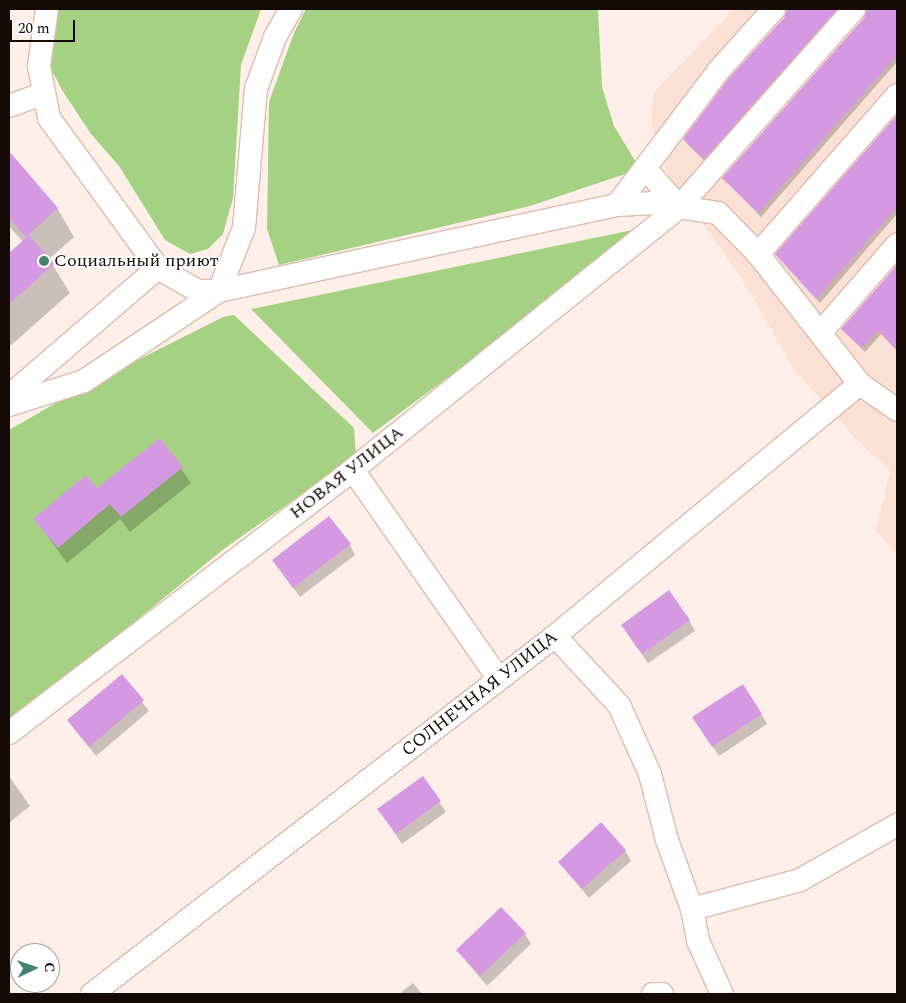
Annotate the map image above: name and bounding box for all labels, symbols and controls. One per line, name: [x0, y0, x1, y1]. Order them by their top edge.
scale bar: [12, 10, 78, 42]
text: 20 m: [18, 17, 50, 40]
place label: Социальный приют: [54, 250, 219, 272]
marker: Социальный приют: [38, 255, 50, 267]
street label: НОВАЯ УЛИЦА: [286, 422, 408, 524]
street label: СОЛНЕЧНАЯ УЛИЦА: [398, 626, 562, 762]
north arrow: [10, 943, 60, 993]
text: С: [39, 962, 60, 973]

